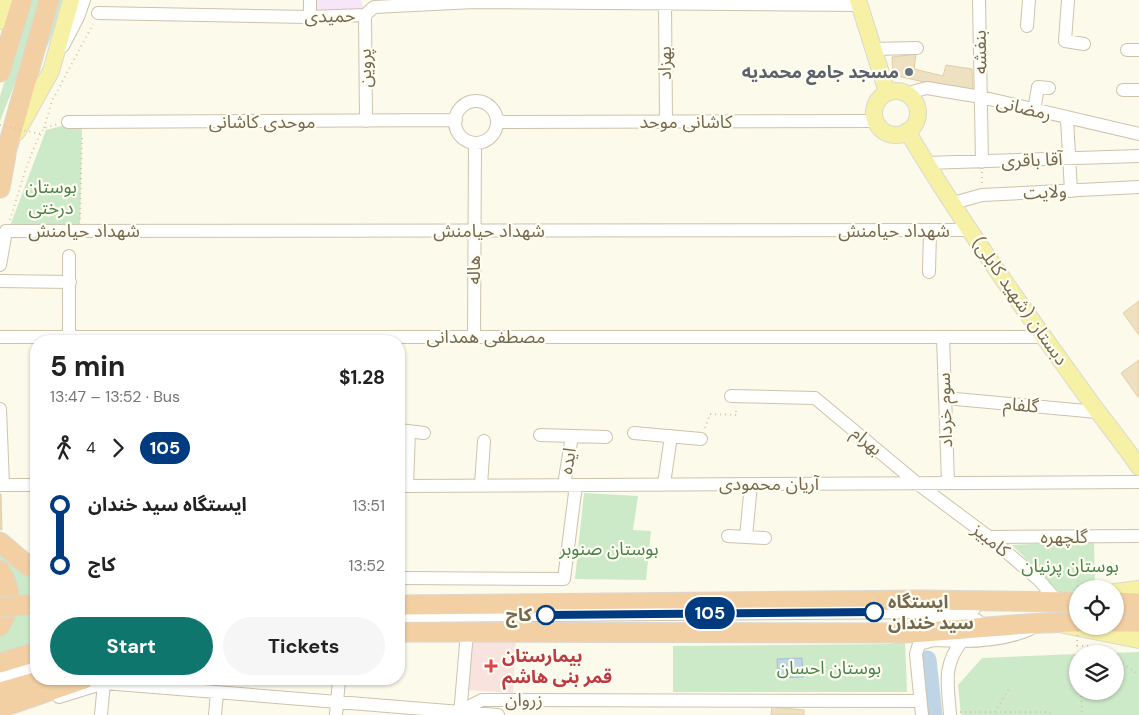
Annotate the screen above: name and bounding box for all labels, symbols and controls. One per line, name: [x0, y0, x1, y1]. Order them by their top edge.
street label: حمیدی: [304, 4, 356, 28]
street label: بنفشه: [968, 30, 992, 74]
street label: بهزاد: [653, 46, 677, 80]
street label: پروین: [353, 48, 377, 88]
place label: مسجد جامع محمدیه: [742, 60, 899, 85]
marker: مسجد جامع محمدیه: [903, 66, 915, 78]
street label: رمضانی: [994, 90, 1054, 126]
street label: موحدی کاشانی: [209, 110, 315, 134]
street label: کاشانی موحد: [639, 110, 733, 134]
street label: آقا باقری: [1001, 147, 1064, 173]
park label: بوستان درختی: [25, 175, 77, 220]
street label: ولایت: [1023, 179, 1067, 205]
street label: شهداد حیامنش: [28, 219, 140, 243]
street label: شهداد حیامنش: [433, 219, 545, 243]
street label: شهداد حیامنش: [838, 219, 950, 243]
street label: دبستان (شهید کابلی): [967, 232, 1073, 370]
street label: هاله: [462, 256, 486, 285]
street label: مصطفی همدانی: [427, 325, 545, 349]
text: 5 min: [50, 348, 125, 385]
text: $1.28: [339, 365, 385, 390]
street label: سوم خرداد: [932, 372, 960, 448]
text: 13:47 – 13:52 · Bus: [50, 386, 180, 407]
street label: گلفام: [1002, 391, 1040, 421]
street label: بهرام: [845, 421, 888, 463]
icon: walk: [50, 434, 78, 462]
icon: forward: [104, 434, 132, 462]
text: 105: [150, 436, 180, 460]
text: 4: [86, 437, 96, 458]
street label: ایده: [554, 446, 582, 476]
street label: آریان محمودی: [719, 472, 820, 496]
text: ایستگاه سید خندان: [88, 492, 247, 517]
text: 13:51: [353, 495, 385, 516]
street label: کامبیز: [966, 517, 1015, 563]
street label: گلچهره: [1040, 525, 1088, 549]
park label: بوستان صنوبر: [558, 537, 659, 561]
text: کاج: [88, 552, 116, 577]
park label: بوستان پرنیان: [1021, 554, 1119, 578]
text: 13:52: [349, 555, 385, 576]
map controls: [1069, 580, 1124, 700]
button: locate: [1069, 580, 1124, 635]
place label: ایستگاه سید خندان: [888, 590, 974, 635]
line badge: 105: [681, 597, 739, 629]
text: 105: [695, 601, 725, 625]
marker: ایستگاه سید خندان: [864, 602, 884, 622]
place label: کاج: [506, 603, 533, 628]
marker: کاج: [536, 605, 556, 625]
button: Start: [50, 617, 213, 675]
button: Tickets: [223, 617, 385, 675]
place label: بیمارستان قمر بنی هاشم: [502, 644, 612, 690]
button: layers: [1069, 645, 1124, 700]
park label: بوستان احسان: [777, 656, 881, 680]
marker: بیمارستان قمر بنی هاشم: [484, 659, 498, 673]
street label: زروان: [505, 688, 543, 712]

